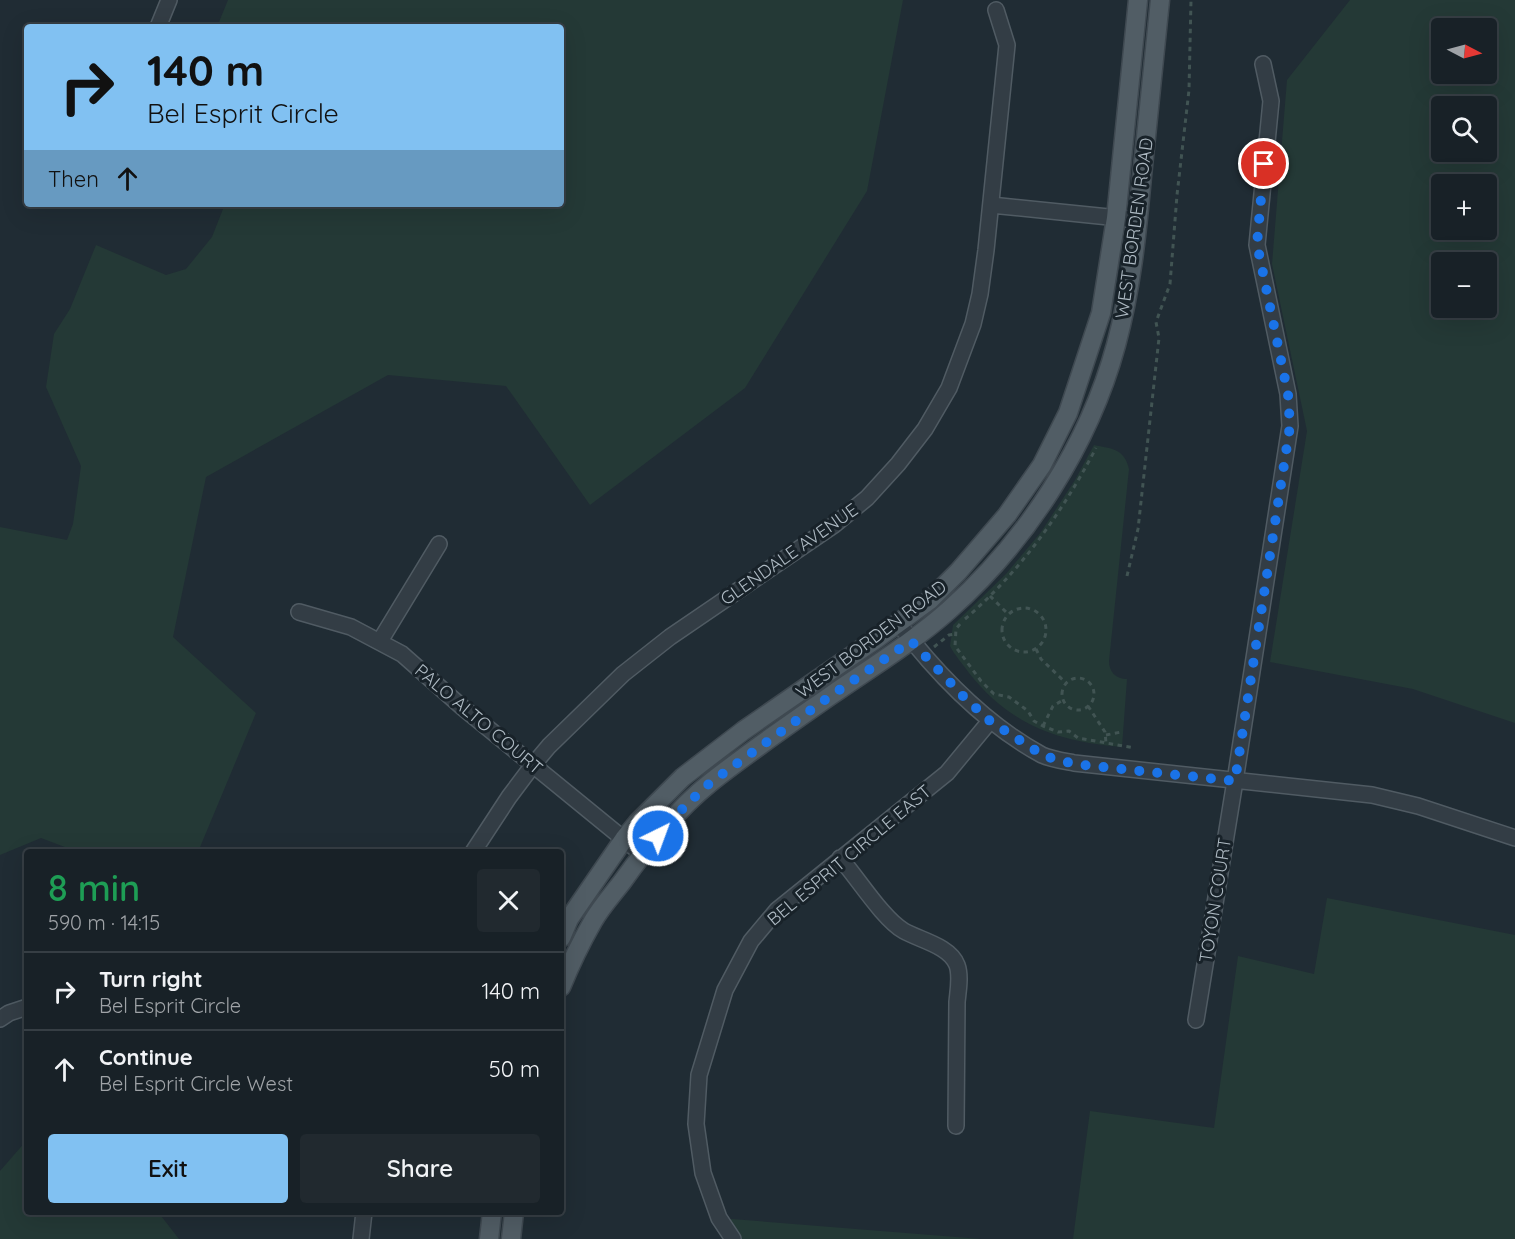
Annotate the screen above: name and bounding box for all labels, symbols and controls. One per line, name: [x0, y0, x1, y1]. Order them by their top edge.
north arrow: [1431, 18, 1497, 84]
map controls: [1431, 18, 1497, 318]
text: 140 m: [147, 44, 264, 97]
icon: right: [48, 48, 126, 126]
text: Bel Esprit Circle: [147, 96, 339, 130]
button: search: [1431, 96, 1497, 162]
street label: WEST BORDEN ROAD: [1110, 136, 1158, 320]
pin: [1238, 138, 1289, 189]
icon: arrive: [1247, 147, 1280, 180]
icon: ahead: [111, 162, 144, 195]
text: Then: [48, 165, 99, 193]
button: +: [1431, 174, 1497, 240]
button: −: [1431, 252, 1497, 318]
street label: GLENDALE AVENUE: [716, 498, 862, 610]
street label: WEST BORDEN ROAD: [791, 575, 951, 703]
street label: PALO ALTO COURT: [410, 659, 548, 779]
street label: BEL ESPRIT CIRCLE EAST: [762, 779, 936, 930]
position arrow: [626, 804, 690, 868]
street label: TOYON COURT: [1194, 836, 1236, 964]
text: 8 min: [48, 865, 140, 910]
button: close: [477, 869, 540, 932]
text: 590 m · 14:15: [48, 910, 160, 935]
text: Turn right: [99, 965, 203, 993]
icon: right: [48, 975, 81, 1008]
text: 140 m: [481, 977, 540, 1005]
text: Bel Esprit Circle: [99, 993, 241, 1018]
text: Continue: [99, 1043, 193, 1071]
icon: ahead: [48, 1053, 81, 1086]
text: 50 m: [489, 1055, 540, 1083]
text: Bel Esprit Circle West: [99, 1071, 293, 1096]
button: Exit: [48, 1134, 288, 1203]
button: Share: [300, 1134, 540, 1203]

